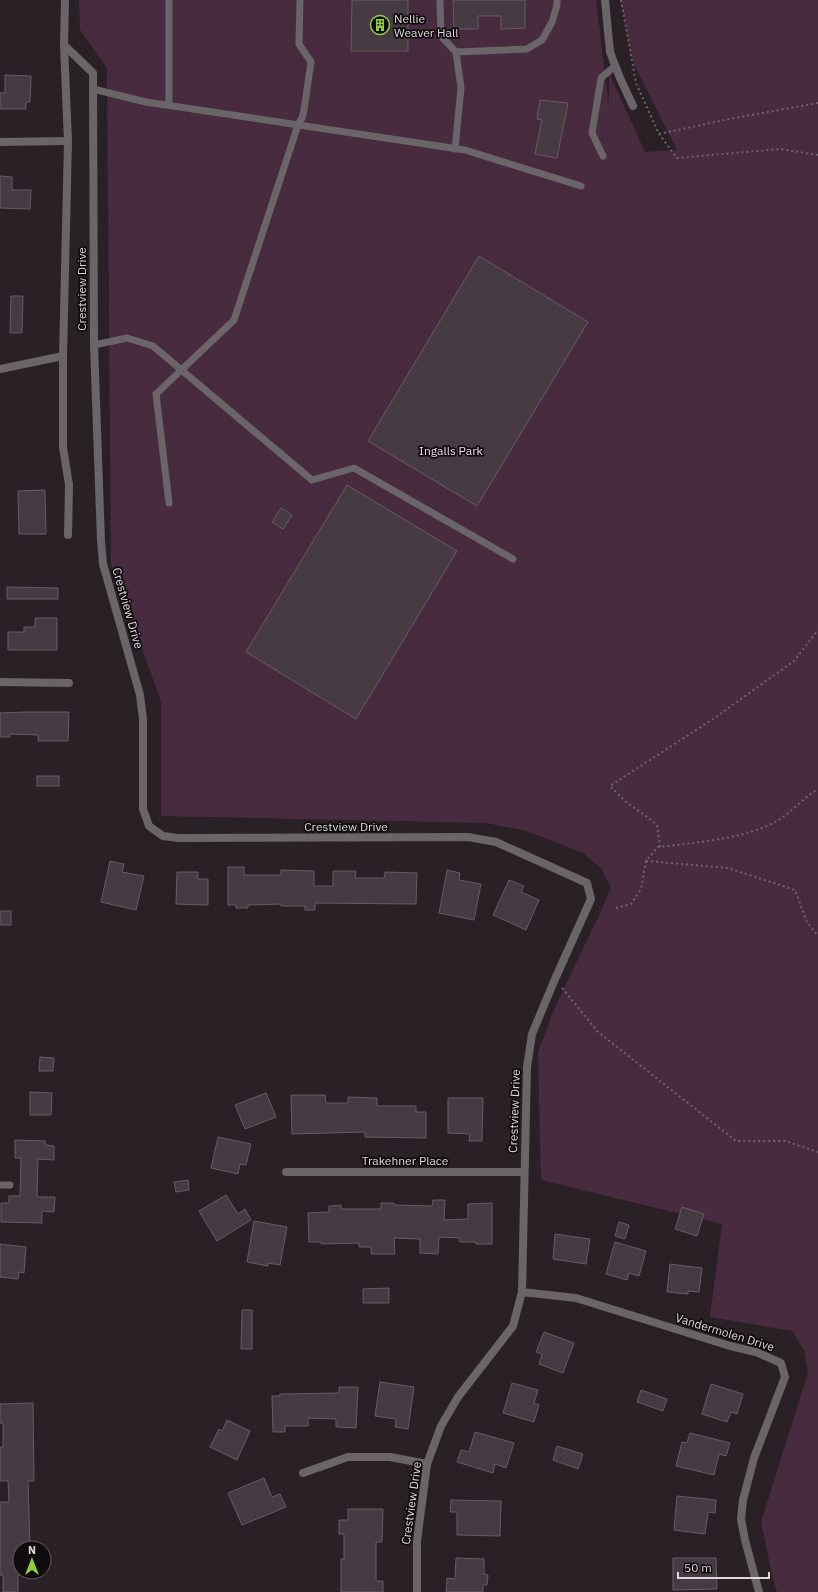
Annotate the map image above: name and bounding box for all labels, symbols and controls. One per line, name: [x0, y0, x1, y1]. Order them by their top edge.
place label: Nellie Weaver Hall: [394, 11, 458, 40]
building icon: Nellie Weaver Hall: [369, 14, 391, 36]
street label: Crestview Drive: [74, 247, 89, 331]
park label: Ingalls Park: [419, 443, 484, 458]
street label: Crestview Drive: [109, 566, 147, 651]
street label: Crestview Drive: [304, 819, 388, 834]
street label: Crestview Drive: [505, 1069, 523, 1153]
street label: Trakehner Place: [362, 1153, 449, 1168]
street label: Vandermolen Drive: [674, 1310, 777, 1354]
street label: Crestview Drive: [398, 1460, 424, 1545]
north arrow: [12, 1540, 52, 1580]
text: N: [28, 1543, 36, 1557]
scale bar: [678, 1554, 769, 1580]
text: 50 m: [684, 1560, 712, 1575]

